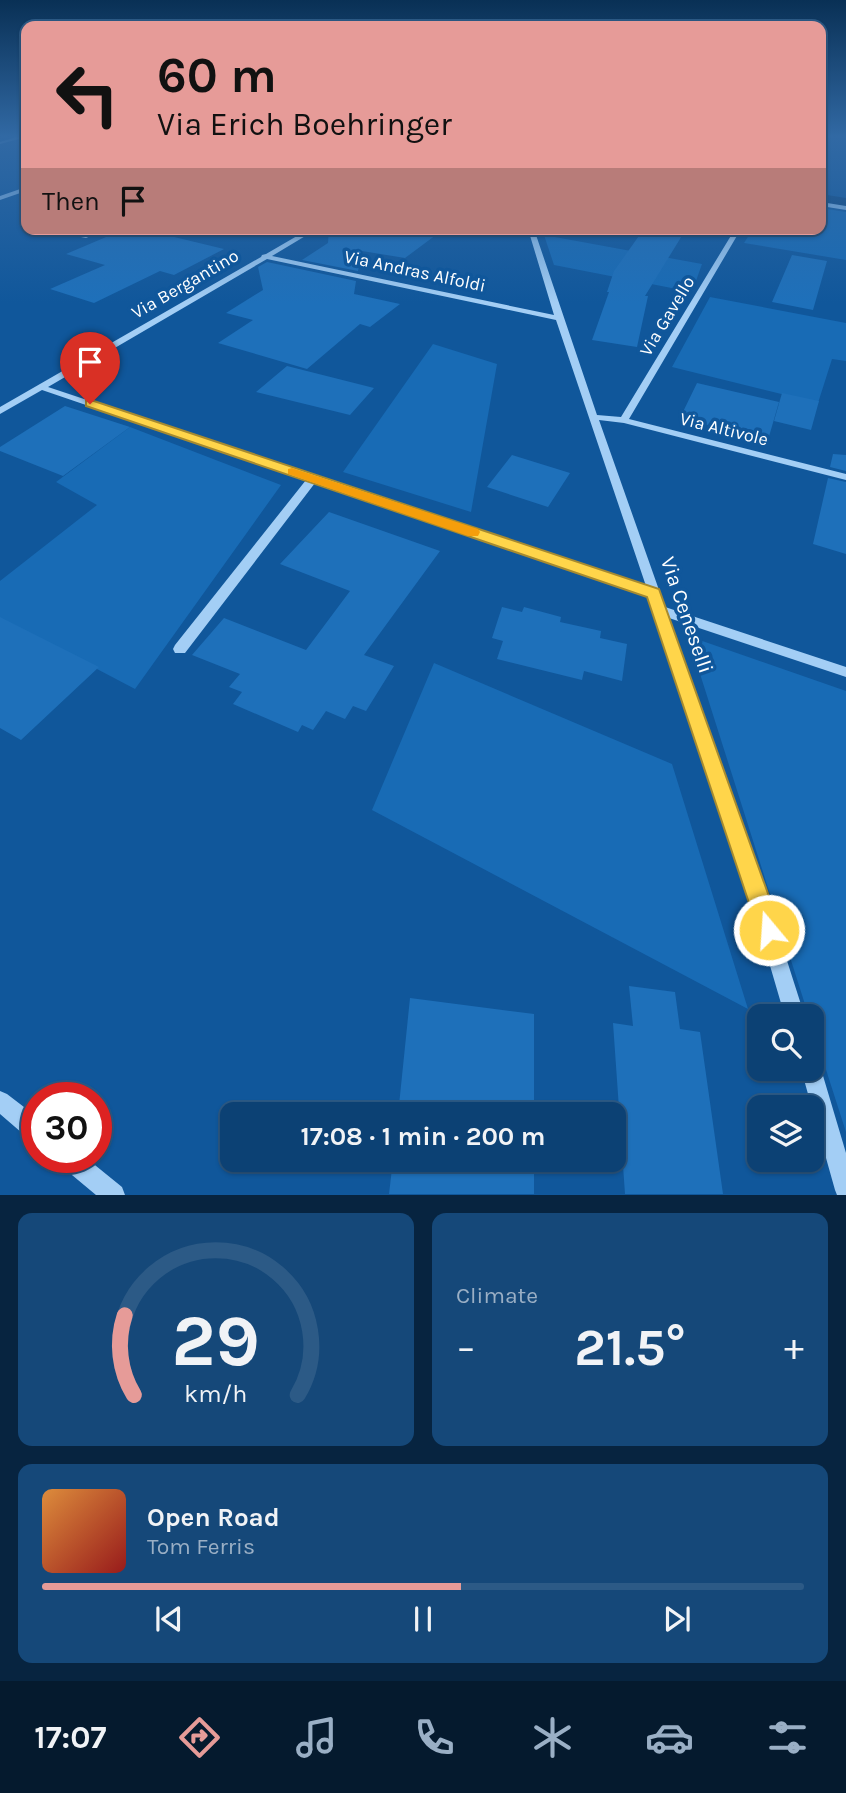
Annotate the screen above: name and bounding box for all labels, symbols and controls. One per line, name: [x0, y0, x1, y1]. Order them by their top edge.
text: 60 m: [157, 47, 277, 104]
icon: left: [42, 49, 133, 140]
text: Via Erich Boehringer: [157, 106, 452, 143]
icon: arrive: [114, 182, 152, 220]
text: Then: [42, 186, 100, 217]
street label: Via Bergantino: [127, 244, 243, 324]
street label: Via Andras Alfoldi: [342, 245, 488, 297]
street label: Via Gavello: [635, 272, 699, 360]
pin: [60, 332, 120, 404]
icon: arrive: [71, 343, 109, 381]
street label: Via Altivole: [678, 407, 770, 451]
street label: Via Ceneselli: [656, 554, 718, 676]
position arrow: [732, 893, 806, 967]
map controls: [747, 1004, 824, 1172]
button: search: [747, 1004, 824, 1081]
speed limit sign: 30: [21, 1082, 112, 1173]
button: layers: [747, 1095, 824, 1172]
text: 17:08 · 1 min · 200 m: [300, 1121, 546, 1152]
text: Climate: [456, 1282, 538, 1309]
text: 29: [172, 1299, 260, 1384]
text: 21.5°: [574, 1317, 686, 1378]
text: −: [456, 1325, 476, 1370]
text: +: [784, 1325, 804, 1370]
text: km/h: [184, 1379, 248, 1408]
text: Open Road: [147, 1502, 280, 1533]
text: Tom Ferris: [147, 1533, 255, 1560]
icon: previous: [150, 1600, 188, 1638]
icon: pause: [404, 1600, 442, 1638]
icon: next: [658, 1600, 696, 1638]
icon: directions: [175, 1713, 224, 1762]
icon: music: [292, 1713, 341, 1762]
icon: phone: [410, 1713, 459, 1762]
icon: climate: [528, 1713, 577, 1762]
icon: car: [645, 1713, 694, 1762]
icon: filters: [763, 1713, 812, 1762]
text: 17:07: [34, 1719, 106, 1756]

